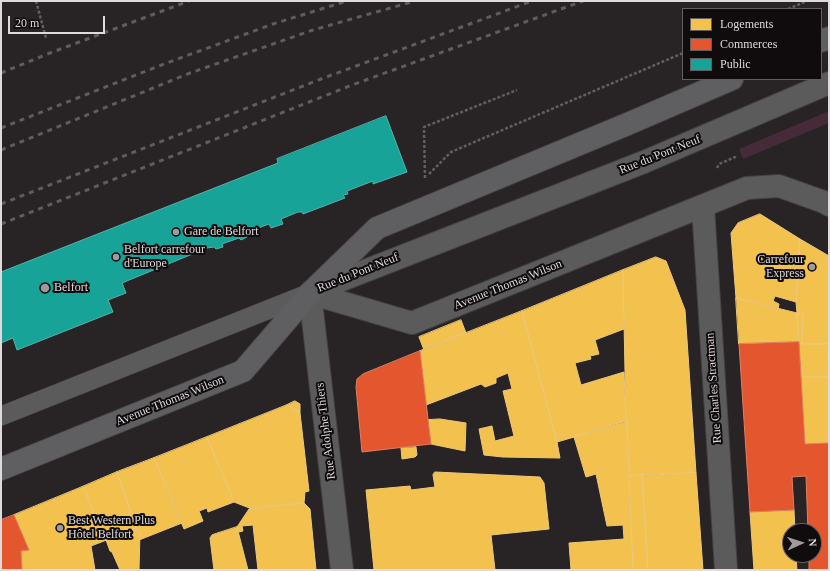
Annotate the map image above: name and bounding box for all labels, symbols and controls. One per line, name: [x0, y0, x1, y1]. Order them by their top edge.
scale bar: [10, 8, 107, 34]
legend: [682, 8, 822, 80]
text: 20 m: [15, 16, 39, 30]
text: Logements: [720, 17, 773, 31]
text: Commerces: [720, 37, 777, 51]
text: Public: [720, 57, 751, 71]
street label: Rue du Pont Neuf: [617, 132, 703, 178]
place label: Gare de Belfort: [184, 225, 259, 239]
marker: Gare de Belfort: [171, 227, 181, 237]
place label: Belfort carrefour d'Europe: [124, 243, 205, 271]
street label: Rue du Pont Neuf: [315, 250, 401, 296]
marker: Belfort carrefour d'Europe: [111, 252, 121, 262]
place label: Carrefour Express: [757, 253, 804, 281]
street label: Avenue Thomas Wilson: [452, 257, 564, 313]
marker: Carrefour Express: [807, 262, 817, 272]
place label: Belfort: [54, 281, 88, 295]
marker: Belfort: [39, 282, 51, 294]
street label: Rue Charles Stractman: [703, 332, 725, 444]
street label: Avenue Thomas Wilson: [114, 373, 226, 429]
street label: Rue Adolphe Thiers: [313, 382, 339, 480]
place label: Best Western Plus Hôtel Belfort: [68, 514, 155, 542]
marker: Best Western Plus Hôtel Belfort: [55, 523, 65, 533]
north arrow: [782, 523, 822, 563]
text: N: [807, 538, 819, 547]

